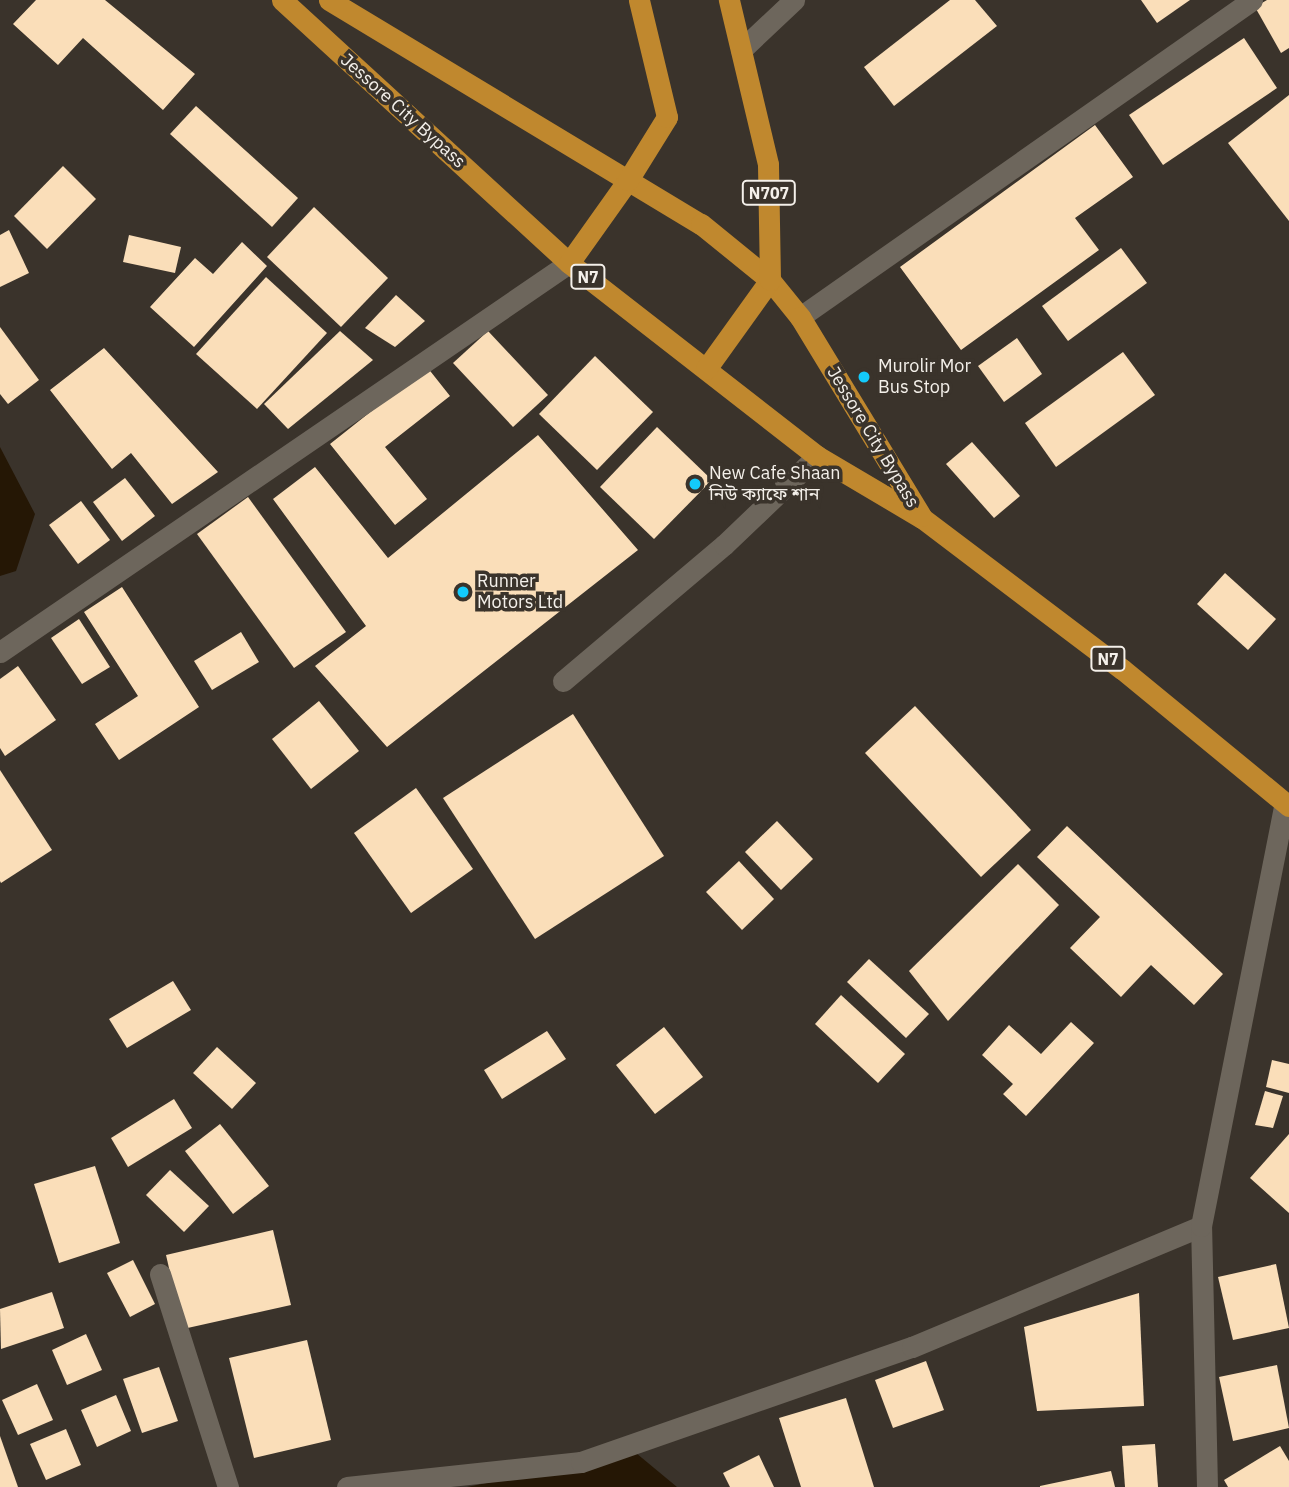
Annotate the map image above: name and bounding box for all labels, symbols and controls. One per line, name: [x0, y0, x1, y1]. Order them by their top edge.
street label: Jessore City Bypass: [336, 49, 470, 173]
road number: N707: [741, 181, 797, 206]
road number: N7: [569, 264, 607, 290]
place label: Murolir Mor Bus Stop: [878, 356, 971, 398]
street label: Jessore City Bypass: [822, 363, 924, 511]
marker: Murolir Mor Bus Stop: [856, 369, 872, 385]
place label: New Cafe Shaan নিউ ক্যাফে শান: [709, 463, 840, 505]
marker: New Cafe Shaan নিউ ক্যাফে শান: [687, 476, 703, 492]
place label: Runner Motors Ltd: [477, 571, 563, 614]
marker: Runner Motors Ltd: [455, 584, 471, 600]
road number: N7: [1089, 646, 1127, 672]

